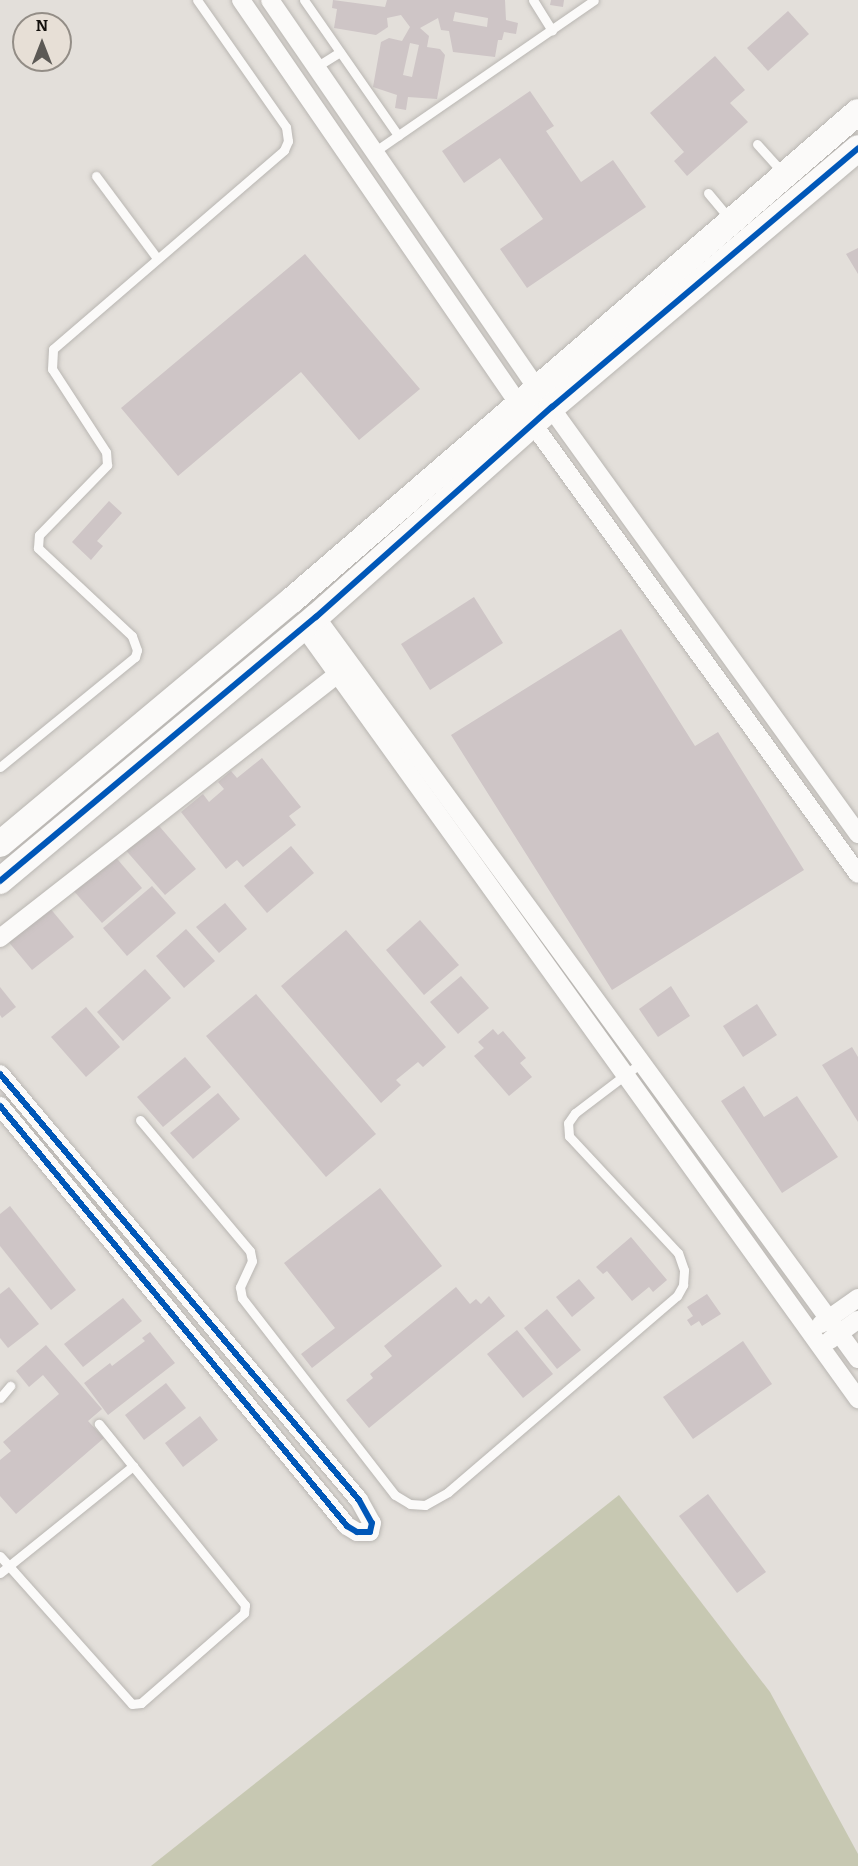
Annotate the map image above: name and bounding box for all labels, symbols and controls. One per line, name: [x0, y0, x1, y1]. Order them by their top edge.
north arrow: [12, 12, 72, 72]
text: N: [36, 16, 48, 35]

